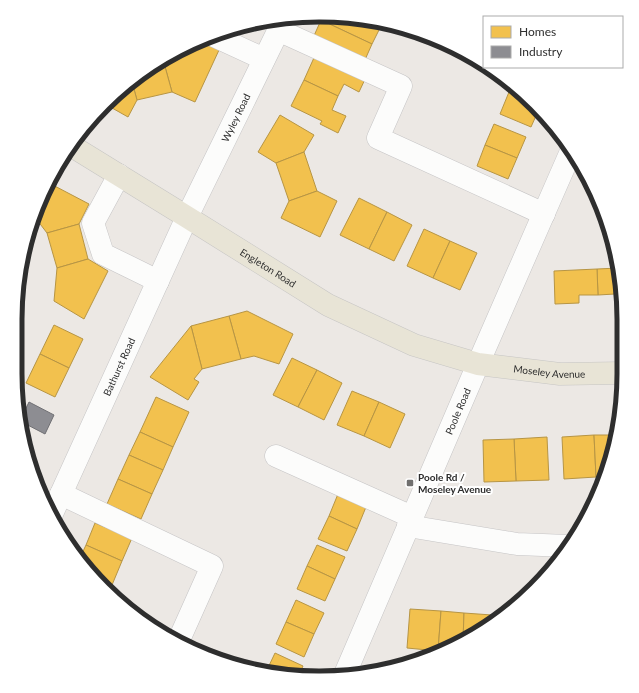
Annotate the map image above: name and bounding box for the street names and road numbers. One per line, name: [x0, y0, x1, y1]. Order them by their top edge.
street label: Wyley Road: [219, 91, 253, 144]
street label: Engleton Road: [238, 246, 298, 290]
street label: Bathurst Road: [101, 336, 137, 398]
street label: Moseley Avenue: [513, 362, 585, 380]
street label: Poole Road: [442, 386, 473, 436]

